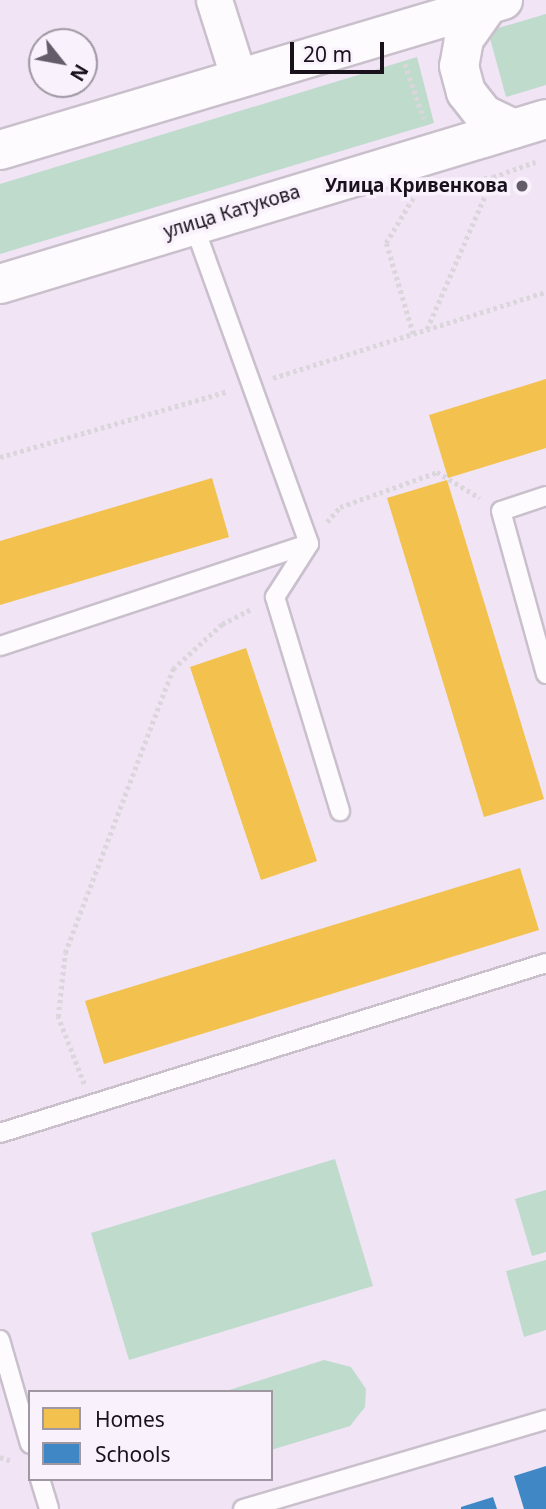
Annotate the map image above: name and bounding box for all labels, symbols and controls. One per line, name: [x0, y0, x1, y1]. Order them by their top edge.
north arrow: [28, 28, 98, 98]
scale bar: [294, 28, 388, 72]
text: 20 m: [303, 40, 352, 68]
text: N: [64, 59, 94, 86]
place label: Улица Кривенкова: [325, 175, 508, 197]
marker: Улица Кривенкова: [514, 178, 530, 194]
street label: улица Катукова: [161, 180, 303, 244]
legend: [28, 1390, 273, 1481]
text: Homes: [95, 1405, 165, 1433]
text: Schools: [95, 1440, 170, 1468]

